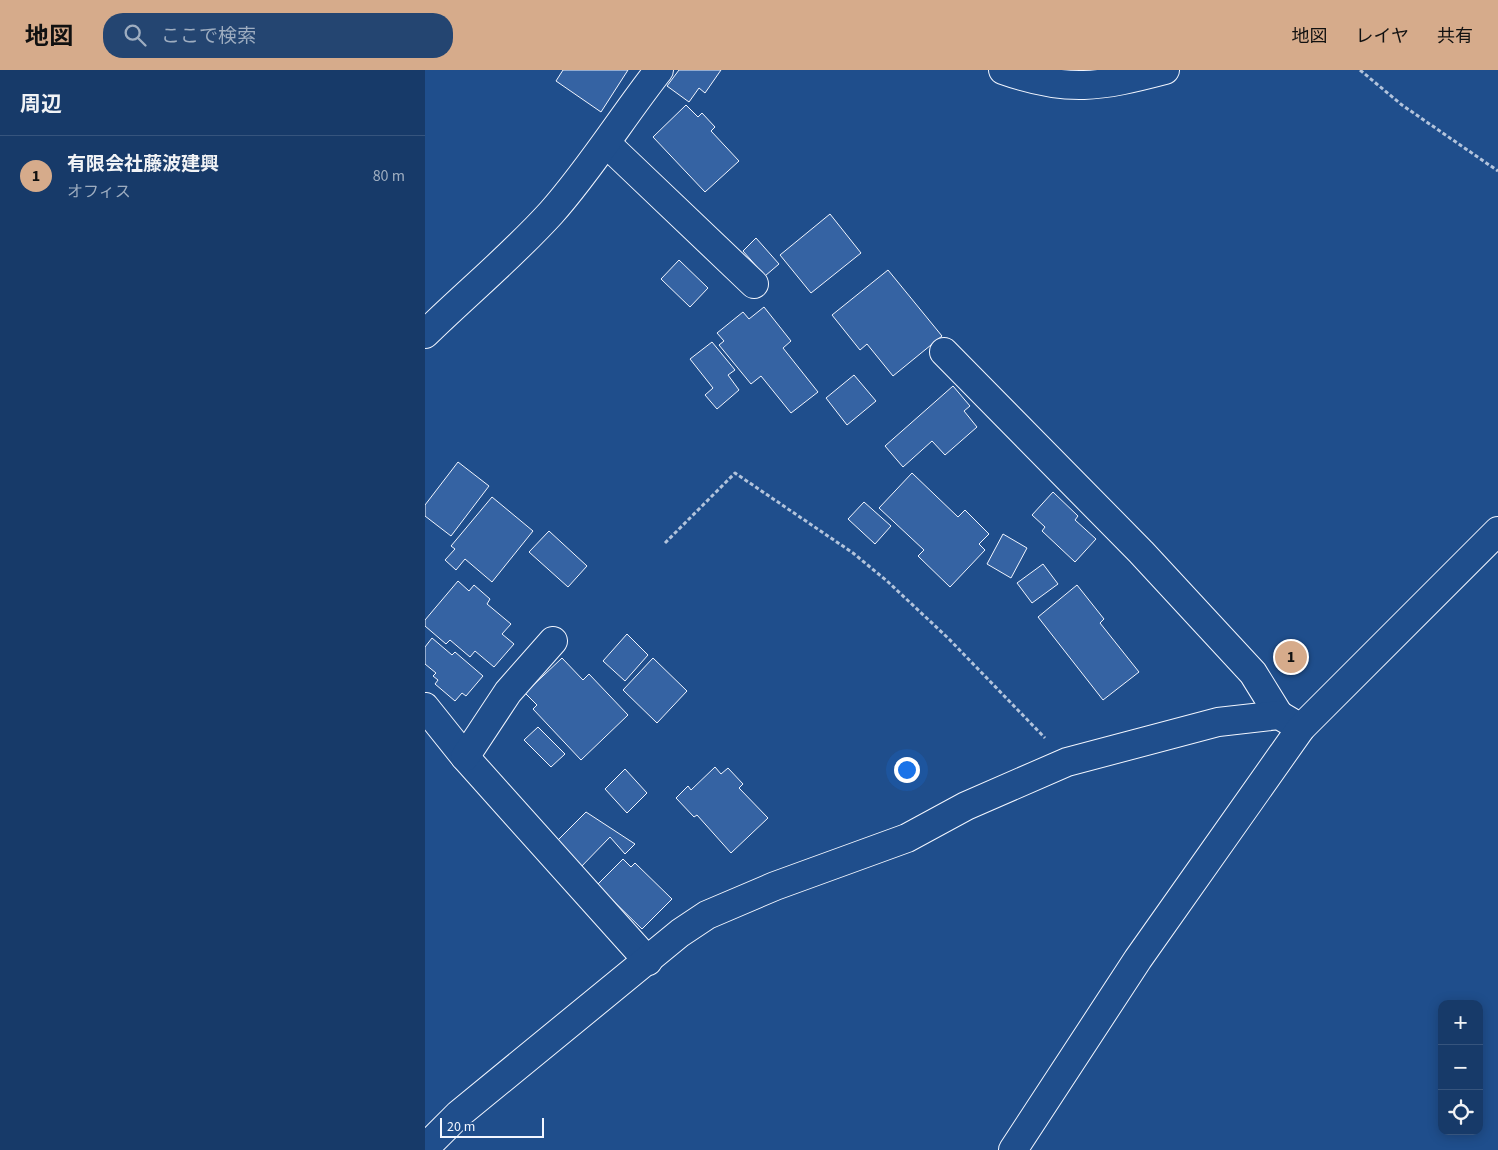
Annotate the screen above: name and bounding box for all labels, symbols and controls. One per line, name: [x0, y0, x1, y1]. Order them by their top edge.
search box: [103, 13, 453, 58]
text: 地図: [25, 19, 73, 54]
icon: search: [121, 21, 149, 49]
text: ここで検索: [161, 23, 256, 50]
text: 地図: [1292, 24, 1328, 49]
text: レイヤ: [1356, 24, 1409, 49]
text: 共有: [1437, 24, 1473, 49]
text: 周辺: [20, 89, 62, 119]
text: 有限会社藤波建興: [67, 151, 219, 178]
text: 1: [32, 165, 40, 187]
text: 80 m: [373, 165, 405, 187]
text: オフィス: [67, 181, 131, 203]
pin: 1: [1275, 638, 1307, 676]
your location: [894, 757, 920, 783]
map controls: [1438, 1000, 1483, 1135]
button: +: [1438, 1000, 1483, 1045]
button: −: [1438, 1045, 1483, 1090]
button: locate: [1438, 1090, 1483, 1135]
scale bar: [440, 1115, 544, 1138]
text: 20 m: [447, 1117, 475, 1137]

